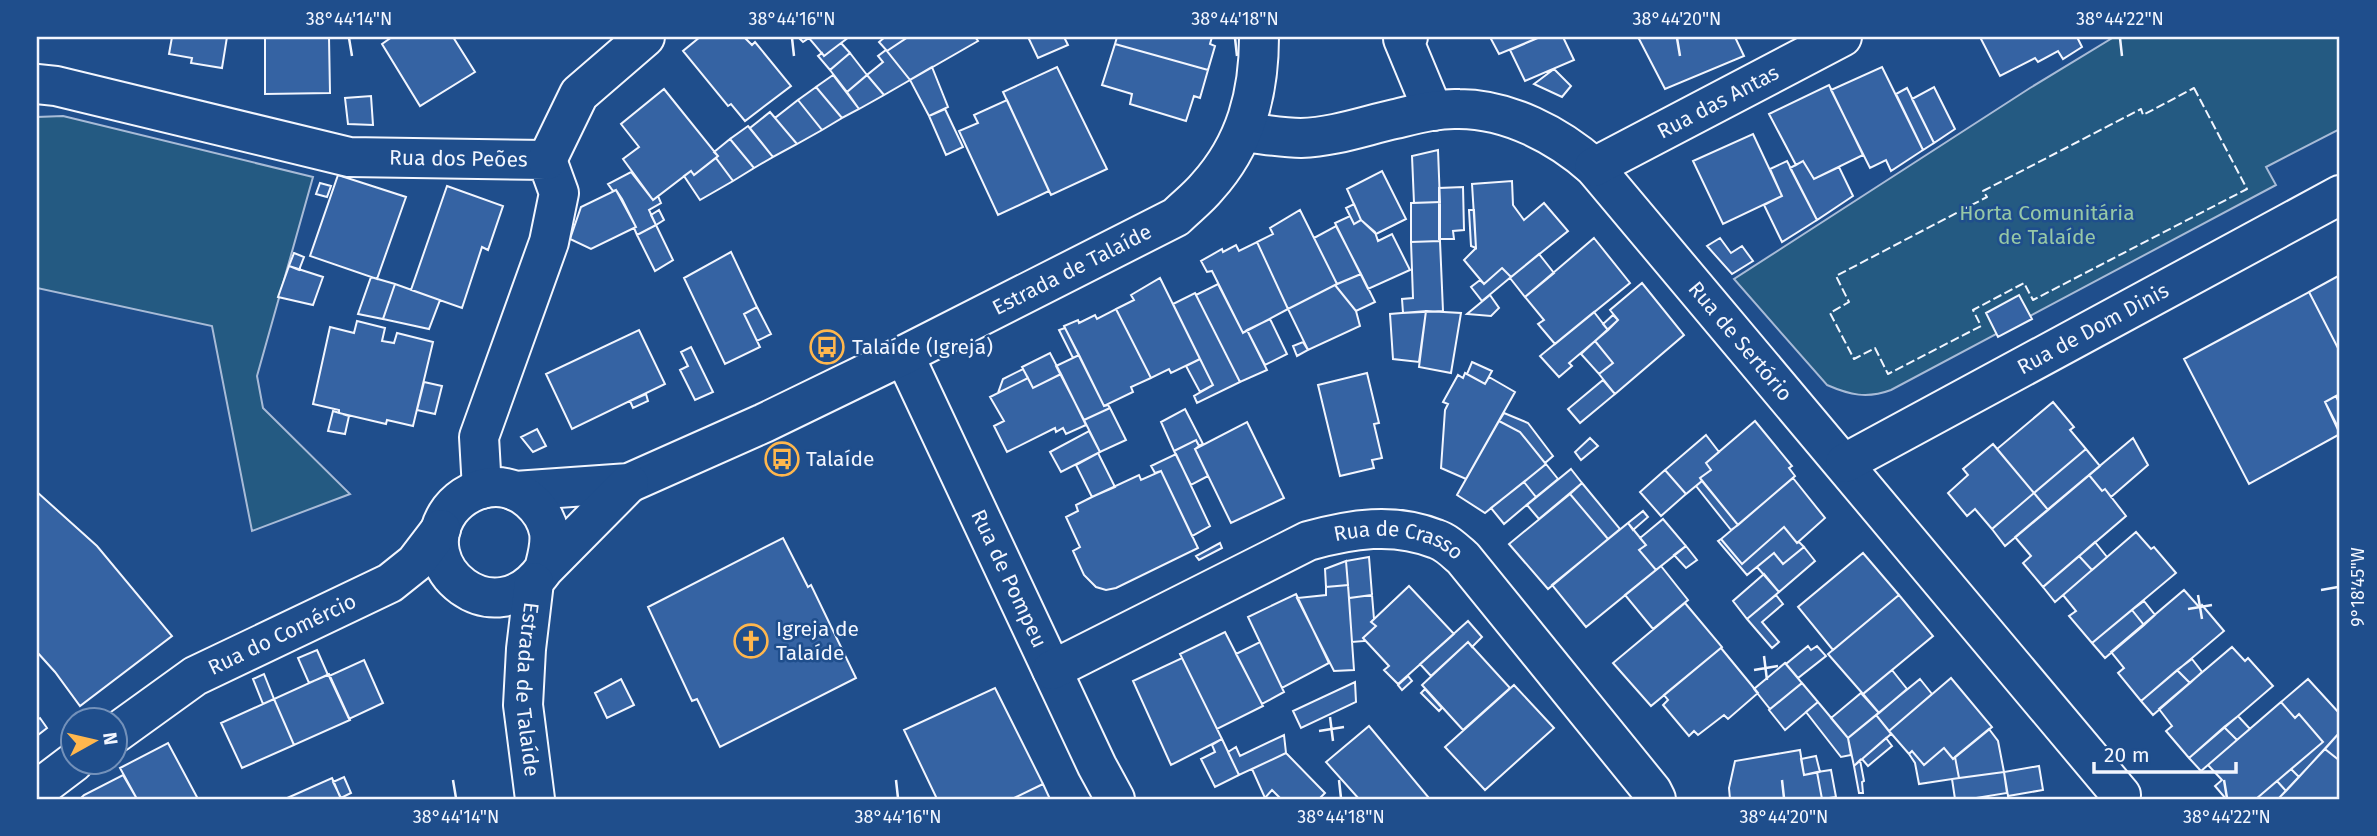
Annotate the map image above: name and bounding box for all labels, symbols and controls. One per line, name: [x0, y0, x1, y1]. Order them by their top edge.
text: 38°44'14"N: [306, 8, 392, 30]
text: 38°44'16"N: [748, 8, 836, 30]
text: 38°44'18"N: [1191, 8, 1279, 30]
text: 38°44'20"N: [1633, 8, 1721, 30]
text: 38°44'22"N: [2076, 8, 2164, 30]
street label: Rua das Antas: [1653, 59, 1784, 145]
street label: Rua dos Peões: [389, 145, 528, 173]
park label: Horta Comunitária de Talaíde: [1959, 200, 2135, 250]
street label: Estrada de Talaíde: [988, 219, 1156, 321]
street label: Rua de Sertório: [1683, 276, 1798, 407]
street label: Rua de Dom Dinis: [2013, 277, 2173, 380]
bus stop icon: Talaíde (Igreja): [808, 328, 846, 366]
place label: Talaíde (Igreja): [852, 334, 993, 360]
bus stop icon: Talaíde: [763, 440, 801, 478]
place label: Talaíde: [806, 446, 874, 472]
street label: Rua de Pompeu: [965, 505, 1053, 652]
street label: Rua de Crasso: [1331, 516, 1469, 565]
text: 9°18'45"W: [2347, 547, 2369, 627]
street label: Rua do Comércio: [204, 588, 361, 681]
street label: Estrada de Talaíde: [510, 601, 545, 778]
place label: Igreja de Talaíde: [776, 616, 859, 666]
church icon: Igreja de Talaíde: [732, 622, 770, 660]
north arrow: [60, 706, 130, 776]
text: N: [98, 731, 123, 747]
scale bar: [2094, 731, 2235, 775]
text: 20 m: [2104, 742, 2150, 768]
text: 38°44'14"N: [413, 806, 499, 828]
text: 38°44'16"N: [854, 806, 942, 828]
text: 38°44'18"N: [1297, 806, 1385, 828]
text: 38°44'20"N: [1740, 806, 1828, 828]
text: 38°44'22"N: [2183, 806, 2271, 828]

